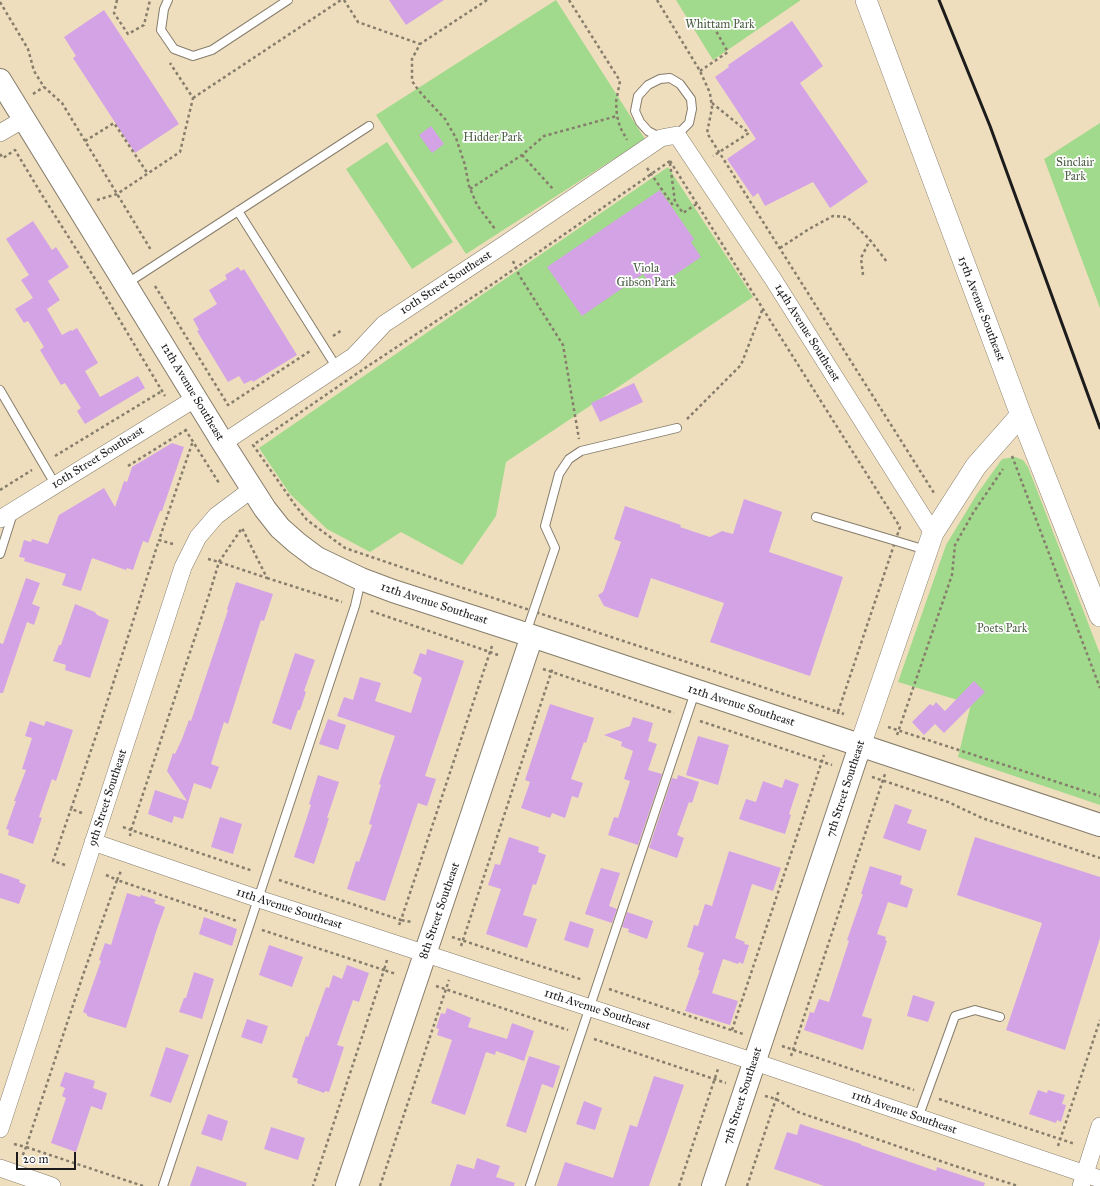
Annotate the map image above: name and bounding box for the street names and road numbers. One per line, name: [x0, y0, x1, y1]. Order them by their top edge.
street label: 10th Street Southeast: [397, 248, 495, 318]
street label: 15th Avenue Southeast: [954, 254, 1008, 364]
street label: 14th Avenue Southeast: [771, 281, 843, 385]
street label: 12th Avenue Southeast: [157, 340, 227, 444]
street label: 10th Street Southeast: [49, 424, 147, 492]
street label: 12th Avenue Southeast: [379, 580, 489, 628]
street label: 12th Avenue Southeast: [686, 682, 796, 730]
street label: 7th Street Southeast: [823, 739, 869, 839]
street label: 9th Street Southeast: [85, 748, 131, 848]
street label: 8th Street Southeast: [417, 861, 463, 961]
street label: 11th Avenue Southeast: [234, 885, 344, 933]
street label: 11th Avenue Southeast: [542, 986, 652, 1034]
street label: 7th Street Southeast: [720, 1046, 766, 1146]
street label: 11th Avenue Southeast: [849, 1088, 959, 1138]

